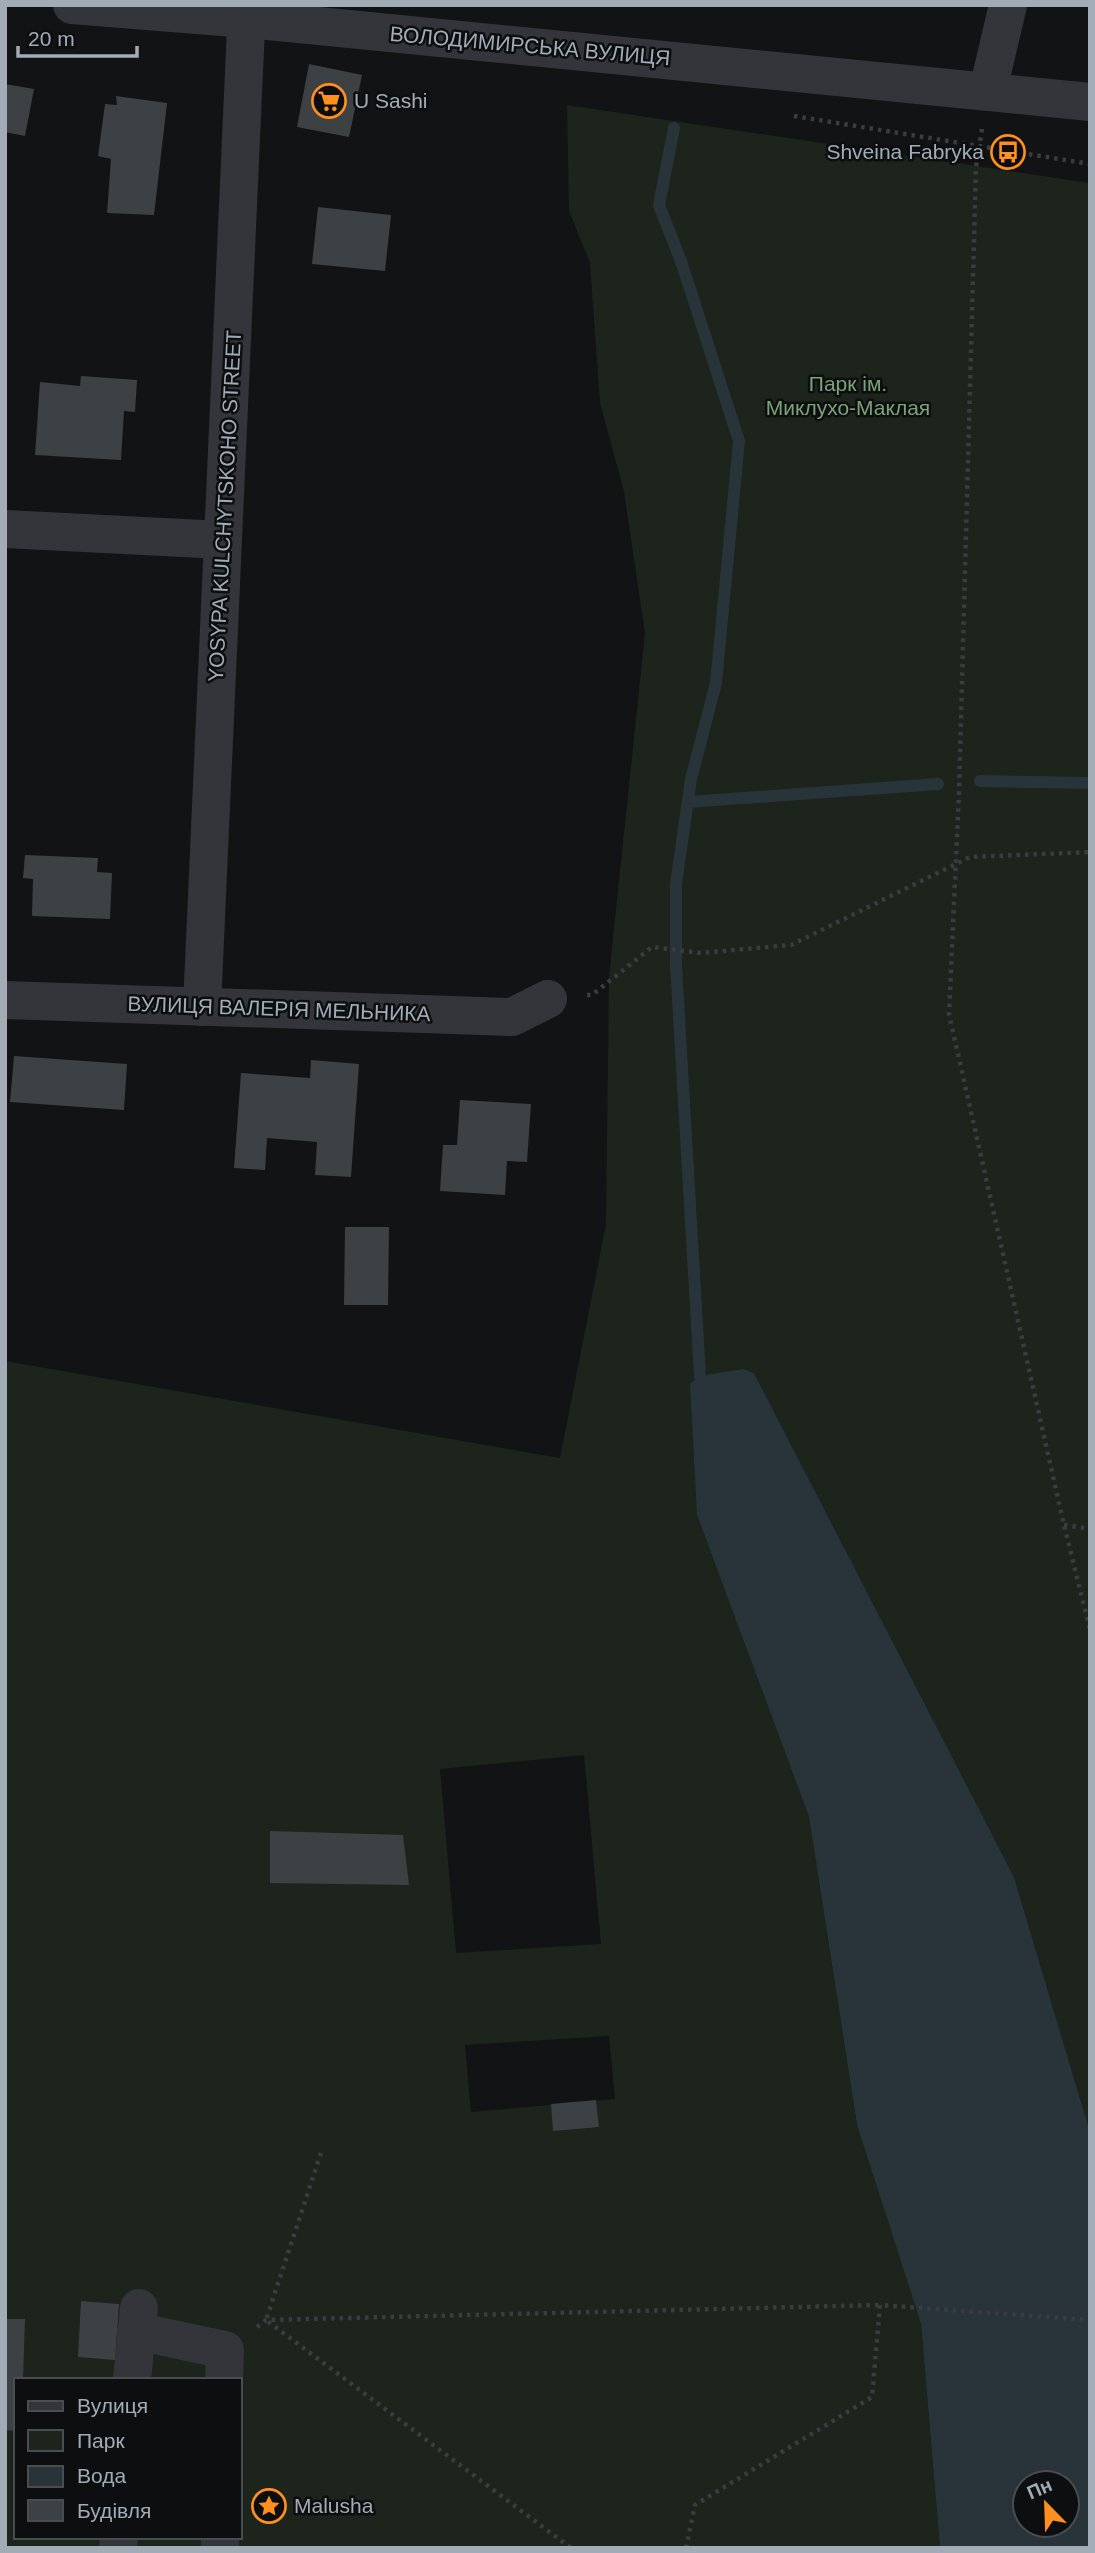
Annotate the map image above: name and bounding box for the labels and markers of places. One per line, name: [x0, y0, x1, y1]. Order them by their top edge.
supermarket icon: U Sashi: [310, 82, 348, 120]
place label: U Sashi: [354, 89, 428, 112]
bus stop icon: Shveina Fabryka: [989, 133, 1027, 171]
place label: Shveina Fabryka: [826, 140, 984, 163]
place icon: Malusha: [250, 2487, 288, 2525]
place label: Malusha: [294, 2494, 374, 2517]

